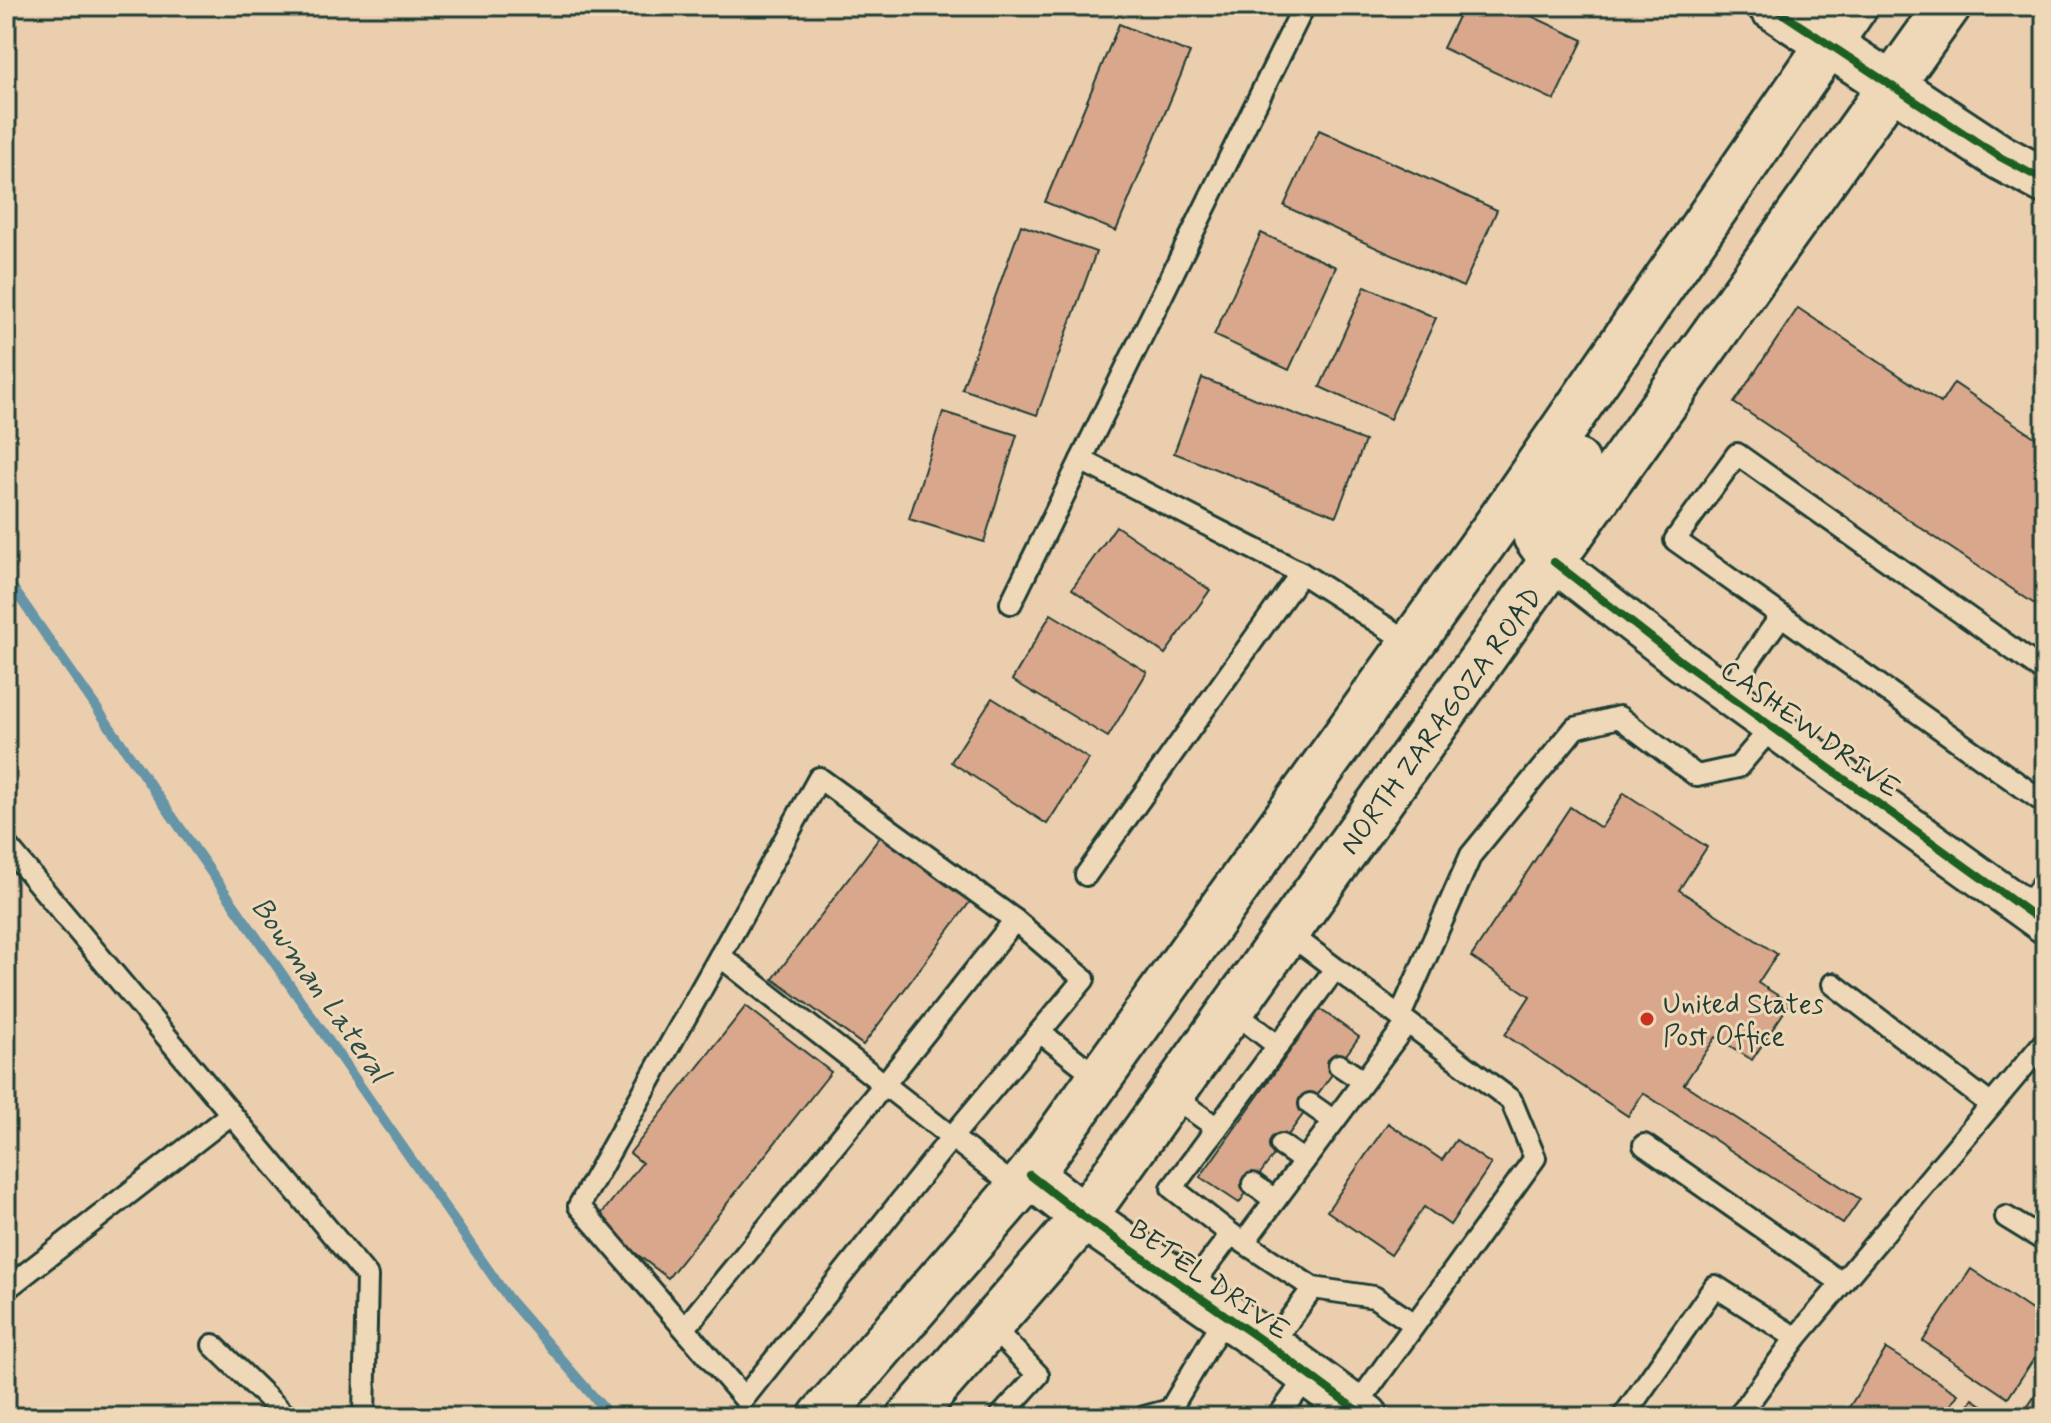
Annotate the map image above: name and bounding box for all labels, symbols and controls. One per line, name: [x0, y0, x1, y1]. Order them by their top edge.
street label: NORTH ZARAGOZA ROAD: [1332, 580, 1552, 863]
street label: CASHEW DRIVE: [1712, 652, 1907, 808]
water label: Bowman Lateral: [242, 890, 400, 1092]
place label: United States Post Office: [1663, 987, 1824, 1056]
marker: United States Post Office: [1638, 1010, 1656, 1028]
street label: BETEL DRIVE: [1121, 1212, 1296, 1350]

